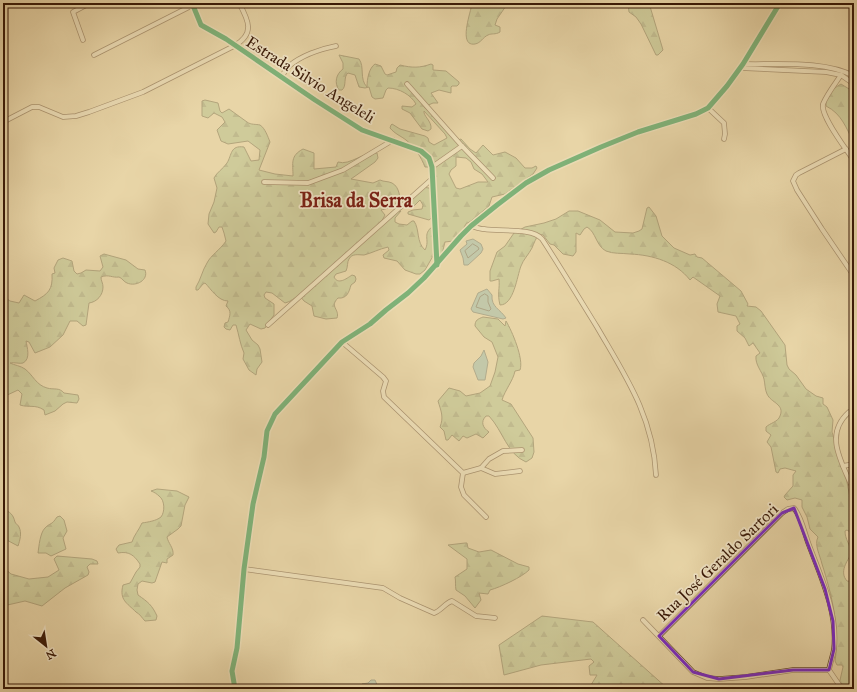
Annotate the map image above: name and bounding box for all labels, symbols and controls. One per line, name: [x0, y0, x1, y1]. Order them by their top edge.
street label: Estrada Silvio Angeleli: [242, 32, 379, 128]
district label: Brisa da Serra: [300, 188, 413, 212]
street label: Rua José Geraldo Sartori: [653, 499, 783, 626]
north arrow: [26, 626, 66, 666]
text: N: [43, 646, 58, 663]

